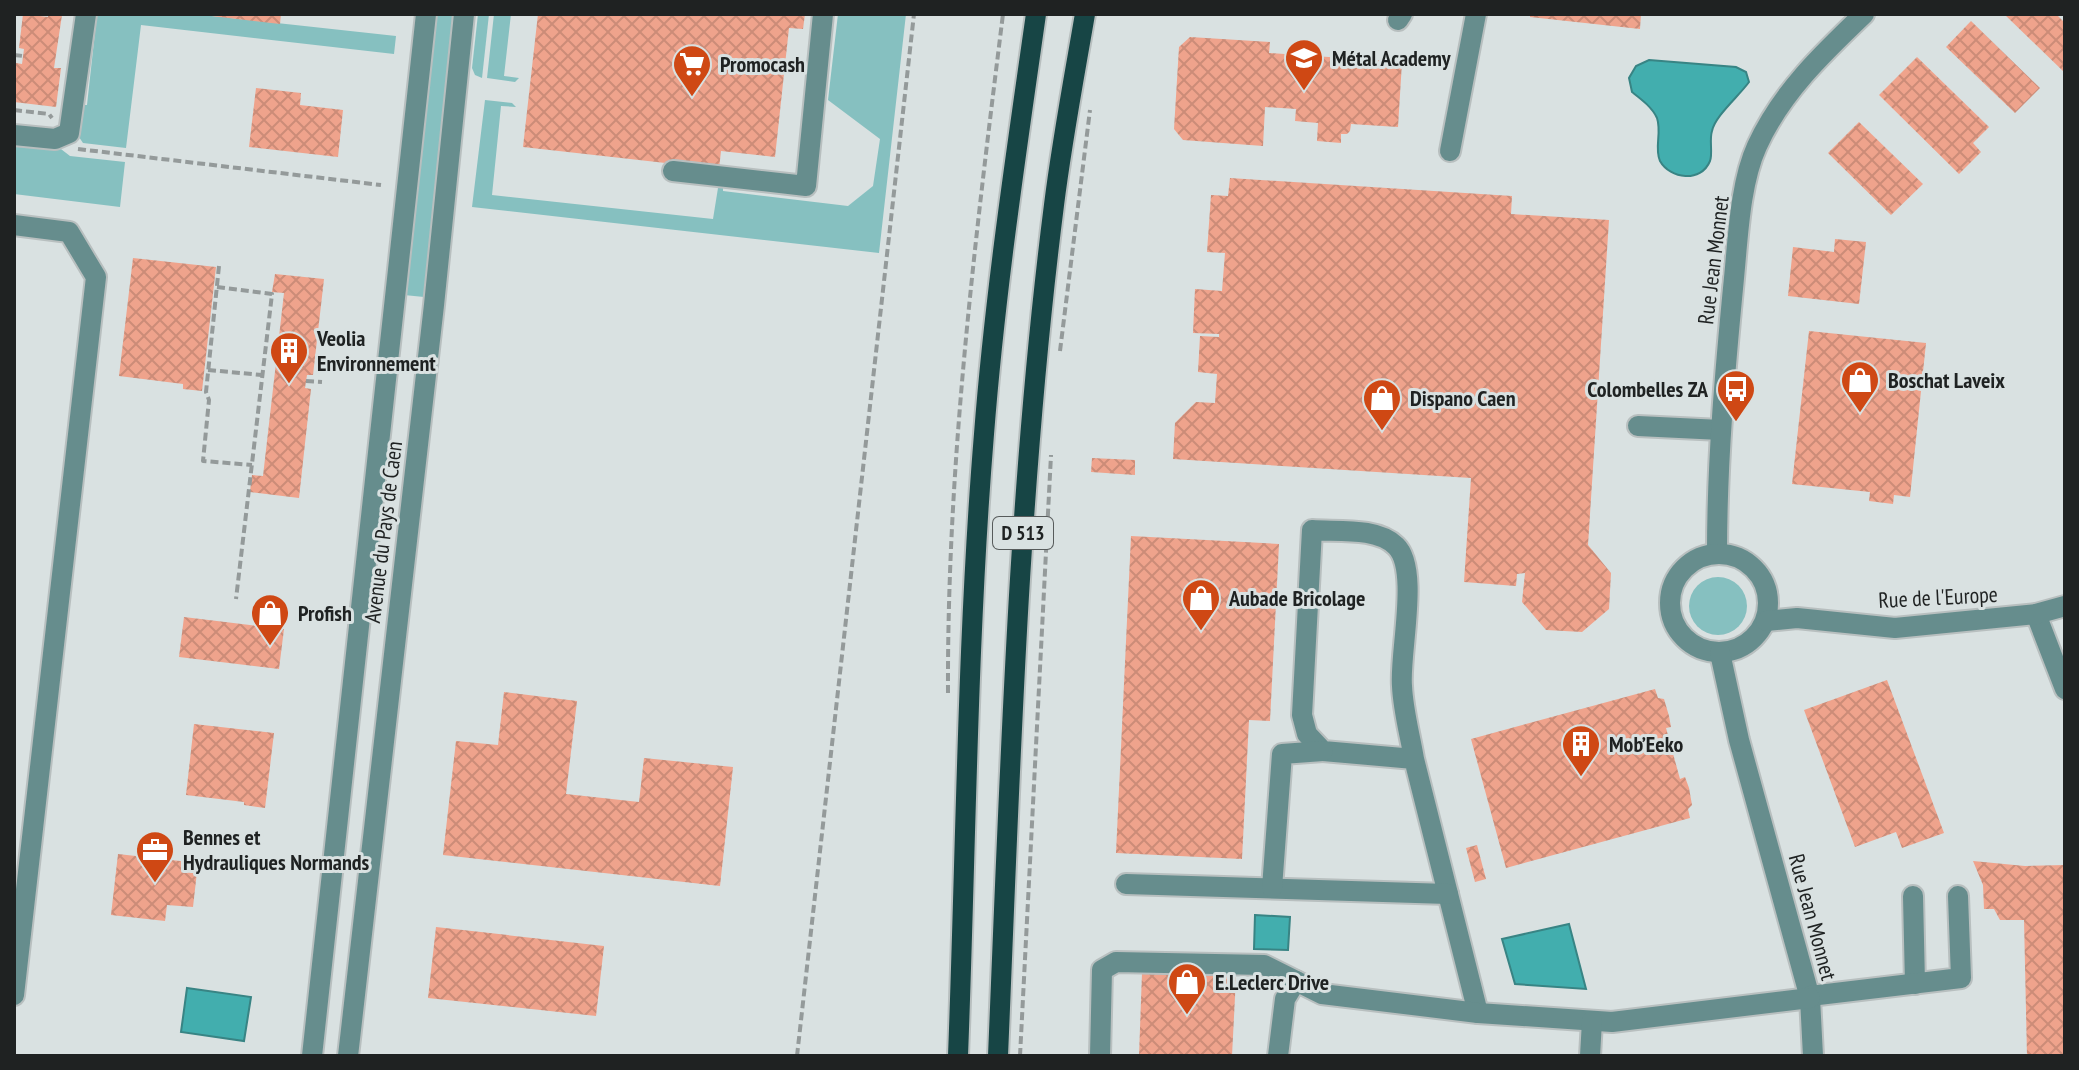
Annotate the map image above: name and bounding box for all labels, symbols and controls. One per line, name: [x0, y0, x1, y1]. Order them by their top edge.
school or university icon: Métal Academy: [1283, 37, 1325, 92]
supermarket icon: Promocash: [671, 43, 713, 98]
place label: Métal Academy: [1332, 44, 1452, 72]
place label: Promocash: [720, 50, 805, 78]
street label: Rue Jean Monnet: [1691, 194, 1735, 326]
place label: Veolia Environnement: [316, 324, 436, 377]
building icon: Veolia Environnement: [268, 330, 310, 385]
shop icon: Boschat Laveix: [1839, 359, 1881, 414]
place label: Boschat Laveix: [1888, 366, 2005, 394]
bus stop icon: Colombelles ZA: [1715, 368, 1757, 423]
place label: Colombelles ZA: [1587, 375, 1709, 403]
shop icon: Dispano Caen: [1361, 377, 1403, 432]
place label: Dispano Caen: [1410, 384, 1516, 412]
street label: Avenue du Pays de Caen: [358, 439, 408, 625]
road number: D 513: [993, 517, 1053, 549]
shop icon: Aubade Bricolage: [1180, 577, 1222, 632]
street label: Rue de l'Europe: [1878, 580, 1998, 614]
place label: Aubade Bricolage: [1228, 584, 1365, 612]
shop icon: Profish: [249, 592, 291, 647]
place label: Profish: [298, 599, 352, 627]
building icon: Mob’Eeko: [1560, 723, 1602, 778]
place label: Mob’Eeko: [1609, 730, 1684, 758]
place label: Bennes et Hydrauliques Normands: [183, 823, 370, 876]
office icon: Bennes et Hydrauliques Normands: [134, 829, 176, 884]
street label: Rue Jean Monnet: [1783, 851, 1843, 983]
shop icon: E.Leclerc Drive: [1166, 961, 1208, 1016]
place label: E.Leclerc Drive: [1215, 968, 1329, 996]

